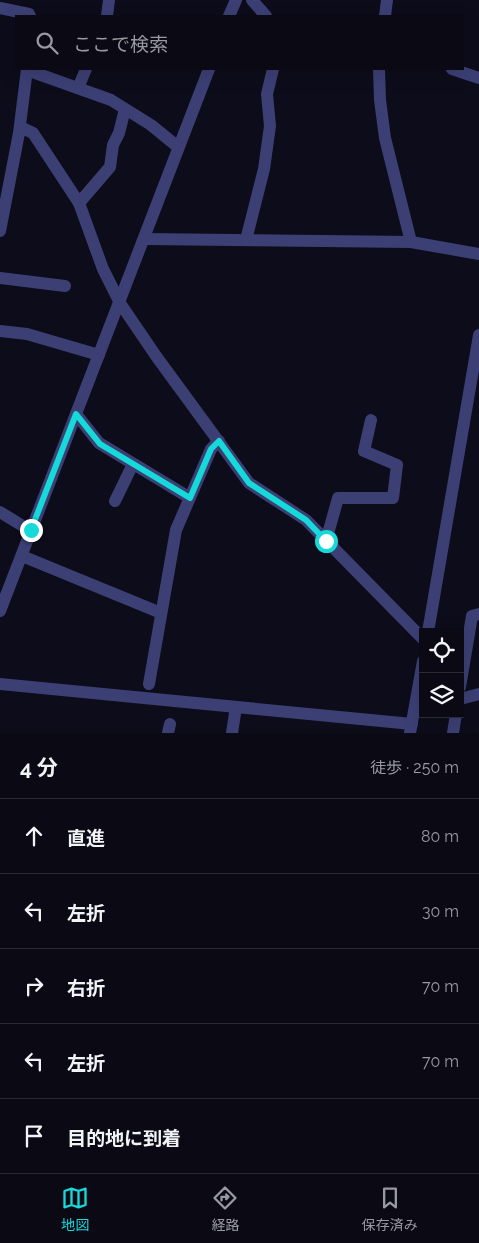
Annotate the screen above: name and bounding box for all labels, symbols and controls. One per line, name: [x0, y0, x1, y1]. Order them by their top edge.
search box: [15, 15, 464, 70]
icon: search: [33, 29, 61, 57]
text: ここで検索: [73, 33, 168, 55]
route end: [20, 519, 43, 542]
route start: [315, 530, 338, 553]
map controls: [419, 628, 464, 718]
button: locate: [419, 628, 464, 673]
button: layers: [419, 673, 464, 718]
text: 4 分: [20, 755, 58, 780]
text: 徒歩 · 250 m: [370, 758, 459, 777]
icon: ahead: [20, 822, 48, 850]
text: 直進: [67, 827, 105, 849]
text: 80 m: [421, 827, 459, 846]
icon: left: [20, 897, 48, 925]
text: 左折: [67, 902, 105, 924]
text: 30 m: [422, 902, 459, 921]
icon: right: [20, 972, 48, 1000]
text: 右折: [67, 977, 105, 999]
text: 70 m: [422, 977, 459, 996]
icon: left: [20, 1047, 48, 1075]
text: 左折: [67, 1052, 105, 1074]
text: 70 m: [422, 1052, 459, 1071]
icon: arrive: [20, 1122, 48, 1150]
text: 目的地に到着: [67, 1127, 181, 1149]
tab: 地図: [61, 1184, 89, 1234]
tab: 経路: [211, 1184, 239, 1234]
tab: 保存済み: [362, 1184, 418, 1234]

